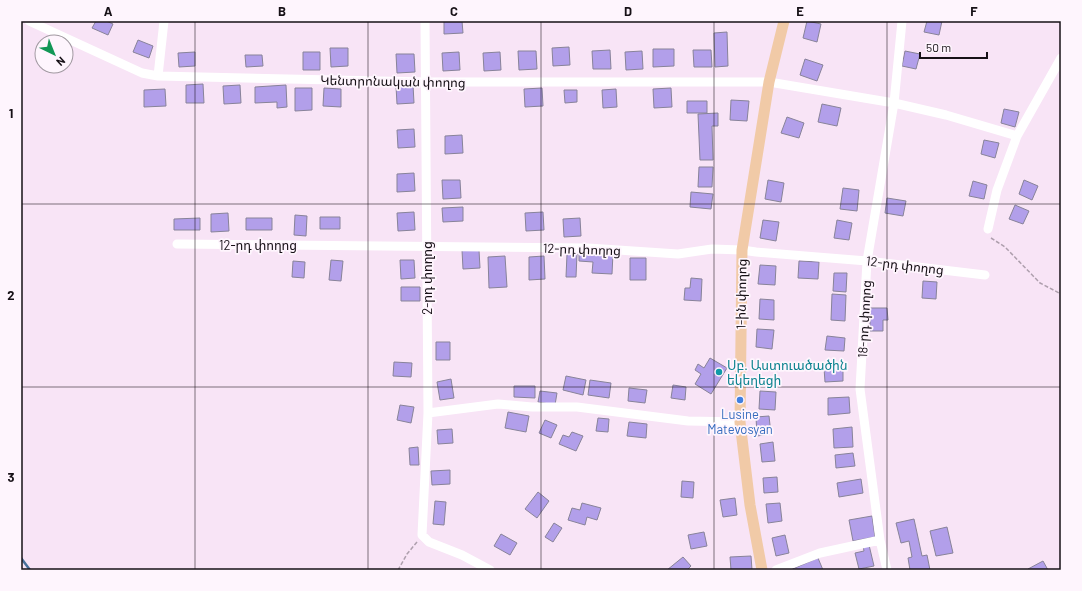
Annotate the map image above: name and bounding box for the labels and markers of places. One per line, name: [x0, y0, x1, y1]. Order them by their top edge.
place label: Սբ. Աստուածածին եկեղեցի: [727, 357, 848, 388]
marker: Սբ. Աստուածածին եկեղեցի: [714, 367, 724, 377]
marker: Lusine Matevosyan: [735, 395, 745, 405]
place label: Lusine Matevosyan: [707, 406, 773, 437]

